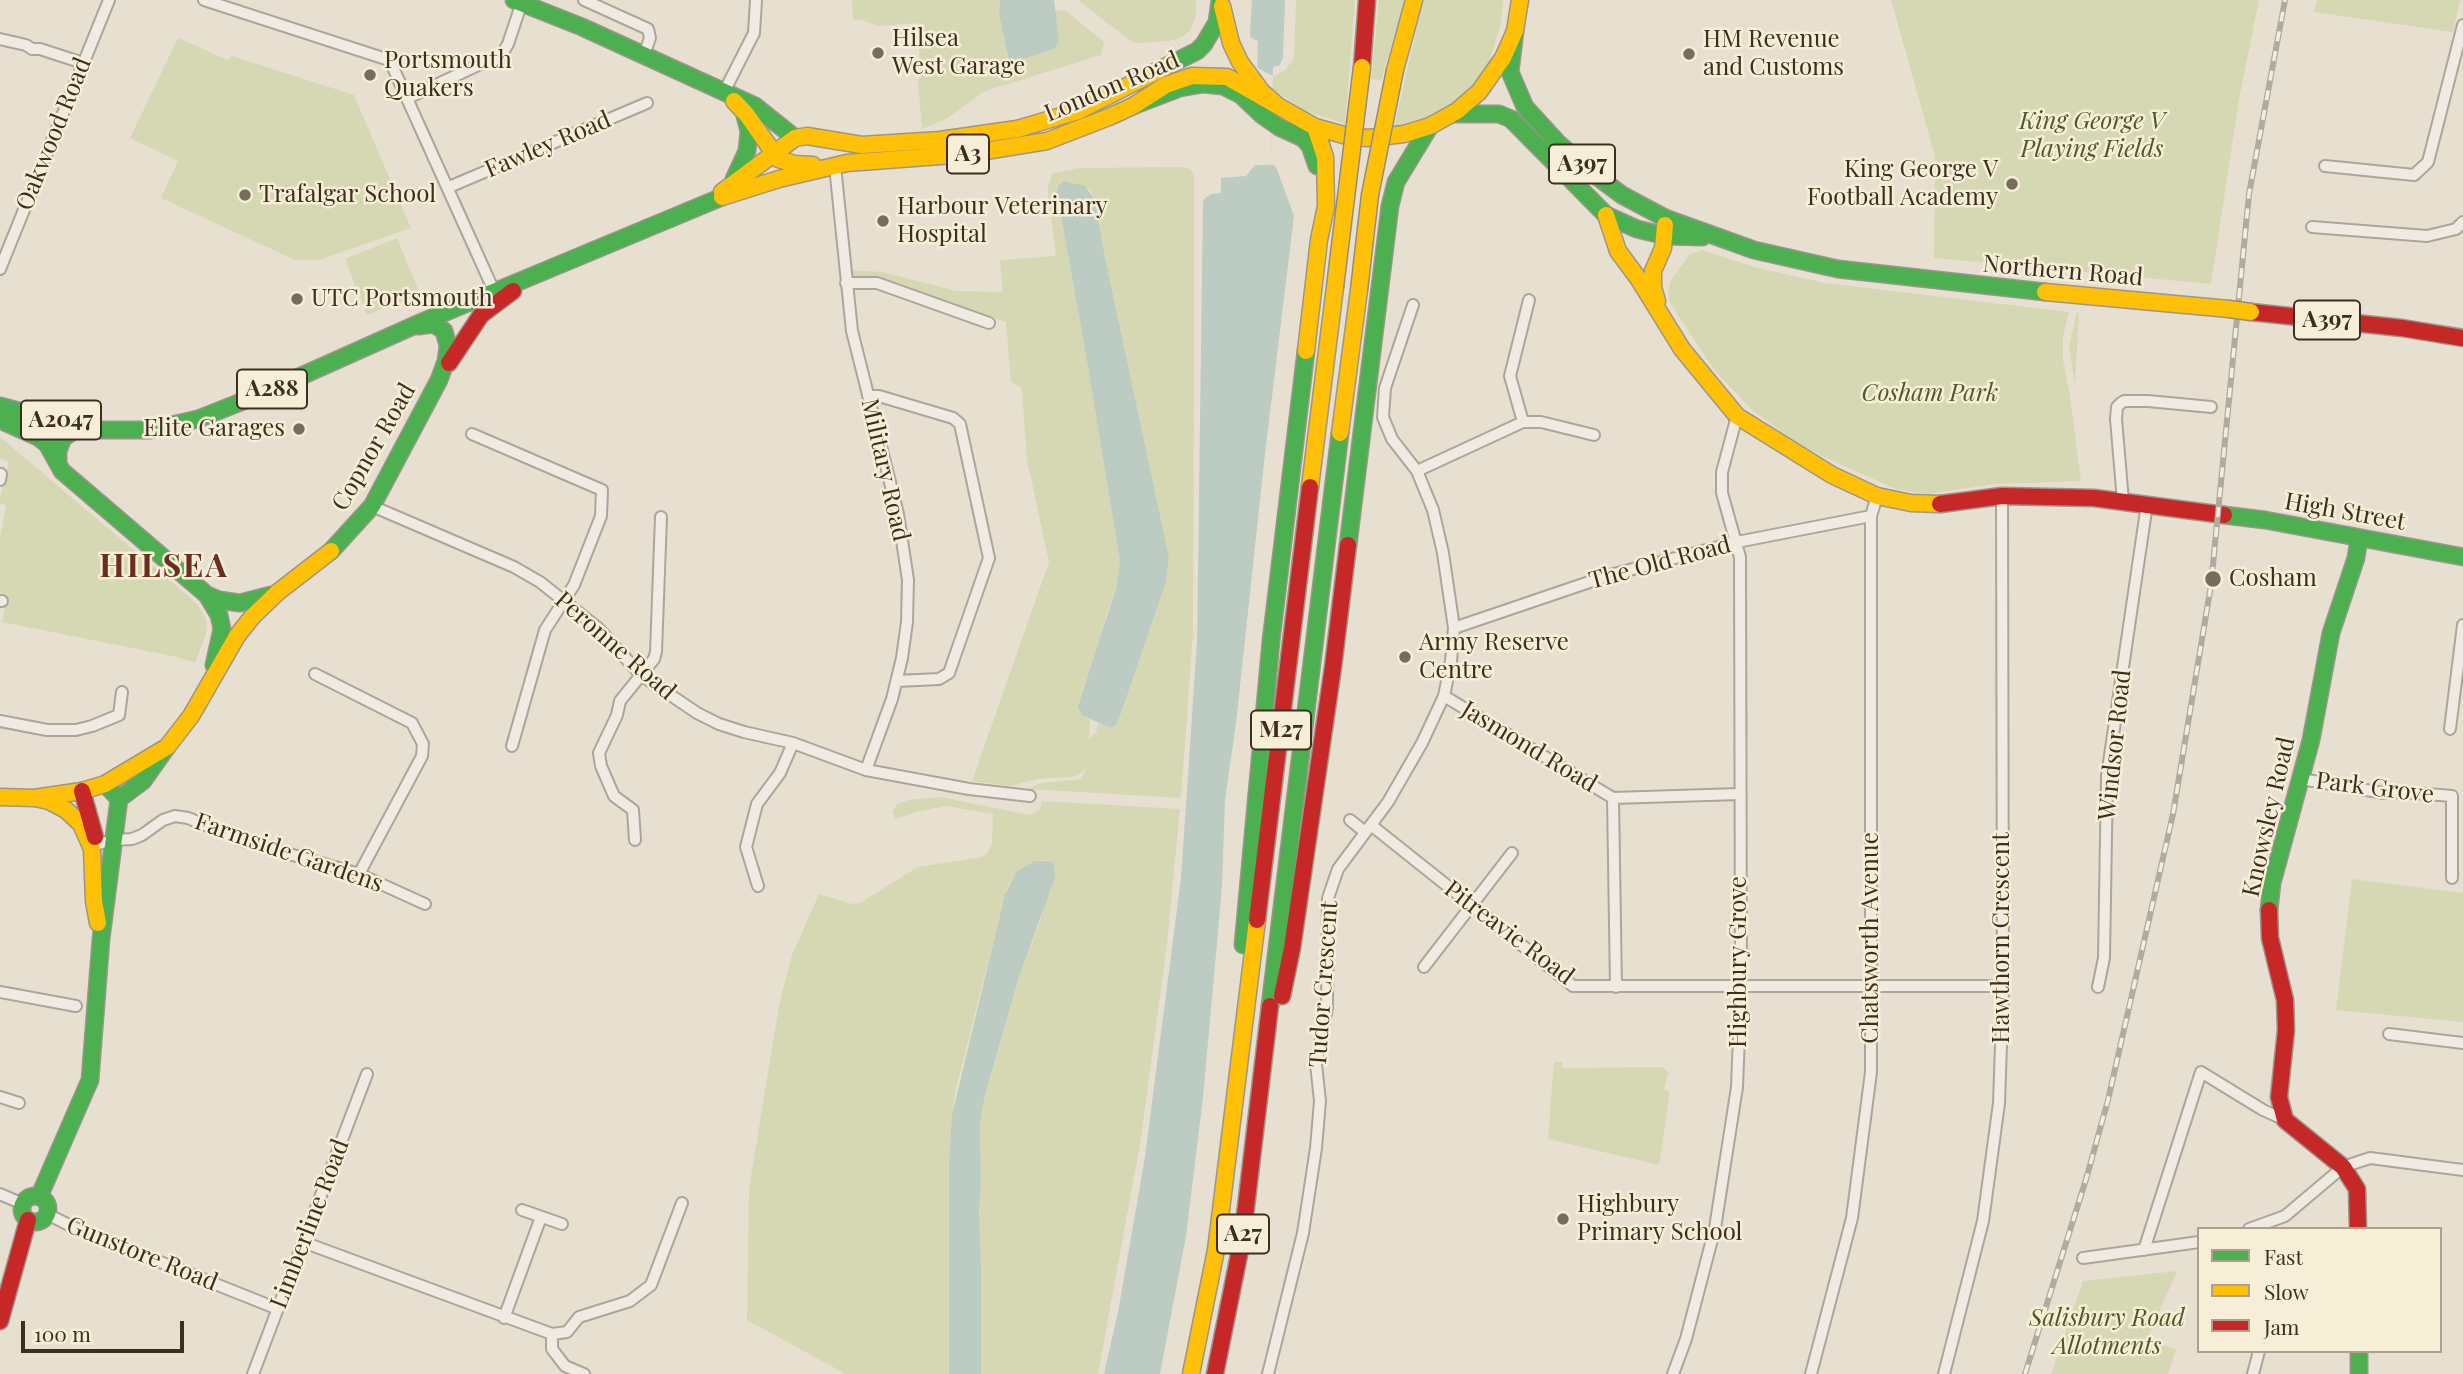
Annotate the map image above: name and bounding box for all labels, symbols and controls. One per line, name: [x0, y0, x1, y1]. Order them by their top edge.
place label: Hilsea West Garage: [892, 25, 1025, 81]
place label: HM Revenue and Customs: [1703, 26, 1844, 82]
marker: Hilsea West Garage: [870, 45, 886, 61]
street label: London Road: [1040, 46, 1184, 128]
marker: HM Revenue and Customs: [1681, 46, 1697, 62]
place label: Portsmouth Quakers: [384, 47, 512, 103]
street label: Oakwood Road: [10, 53, 98, 215]
marker: Portsmouth Quakers: [362, 67, 378, 83]
street label: Fawley Road: [481, 106, 615, 184]
park label: King George V Playing Fields: [2019, 108, 2165, 164]
road number: A3: [947, 134, 989, 174]
road number: A397: [1549, 144, 1615, 183]
place label: King George V Football Academy: [1807, 156, 1998, 212]
marker: King George V Football Academy: [2004, 176, 2020, 192]
place label: Trafalgar School: [259, 181, 436, 209]
marker: Trafalgar School: [237, 187, 253, 203]
place label: Harbour Veterinary Hospital: [897, 193, 1108, 249]
marker: Harbour Veterinary Hospital: [875, 213, 891, 229]
street label: Northern Road: [1982, 250, 2144, 292]
place label: UTC Portsmouth: [311, 285, 493, 313]
marker: UTC Portsmouth: [289, 291, 305, 307]
road number: A397: [2294, 300, 2360, 340]
road number: A288: [237, 370, 307, 408]
street label: Copnor Road: [326, 378, 422, 516]
park label: Cosham Park: [1862, 380, 1998, 408]
street label: Military Road: [855, 396, 915, 544]
road number: A2047: [21, 400, 101, 440]
place label: Elite Garages: [143, 415, 285, 443]
marker: Elite Garages: [291, 421, 307, 437]
street label: High Street: [2282, 487, 2408, 537]
street label: The Old Road: [1586, 530, 1734, 596]
district label: HILSEA: [100, 548, 228, 586]
place label: Cosham: [2229, 565, 2317, 593]
marker: Cosham: [2203, 569, 2223, 589]
street label: Peronne Road: [549, 586, 681, 706]
place label: Army Reserve Centre: [1419, 629, 1569, 685]
marker: Army Reserve Centre: [1397, 649, 1413, 665]
street label: Windsor Road: [2093, 668, 2137, 822]
street label: Jasmond Road: [1456, 695, 1602, 799]
road number: M27: [1251, 710, 1311, 750]
street label: Knowsley Road: [2237, 734, 2301, 900]
street label: Park Grove: [2314, 766, 2436, 810]
street label: Farmside Gardens: [191, 807, 387, 899]
street label: Chatsworth Avenue: [1857, 832, 1885, 1044]
street label: Hawthorn Crescent: [1988, 832, 2016, 1044]
street label: Pitreavie Road: [1438, 875, 1580, 991]
street label: Highbury Grove: [1725, 876, 1753, 1048]
street label: Tudor Crescent: [1304, 900, 1344, 1068]
street label: Limberline Road: [264, 1135, 356, 1313]
place label: Highbury Primary School: [1577, 1191, 1742, 1247]
street label: Gunstore Road: [62, 1211, 222, 1297]
marker: Highbury Primary School: [1555, 1211, 1571, 1227]
road number: A27: [1217, 1214, 1269, 1254]
legend: [2197, 1227, 2442, 1353]
text: Fast: [2264, 1242, 2303, 1270]
text: Slow: [2264, 1277, 2309, 1305]
park label: Salisbury Road Allotments: [2029, 1305, 2185, 1361]
scale bar: [24, 1308, 187, 1352]
text: Jam: [2264, 1312, 2300, 1340]
text: 100 m: [34, 1319, 91, 1347]

